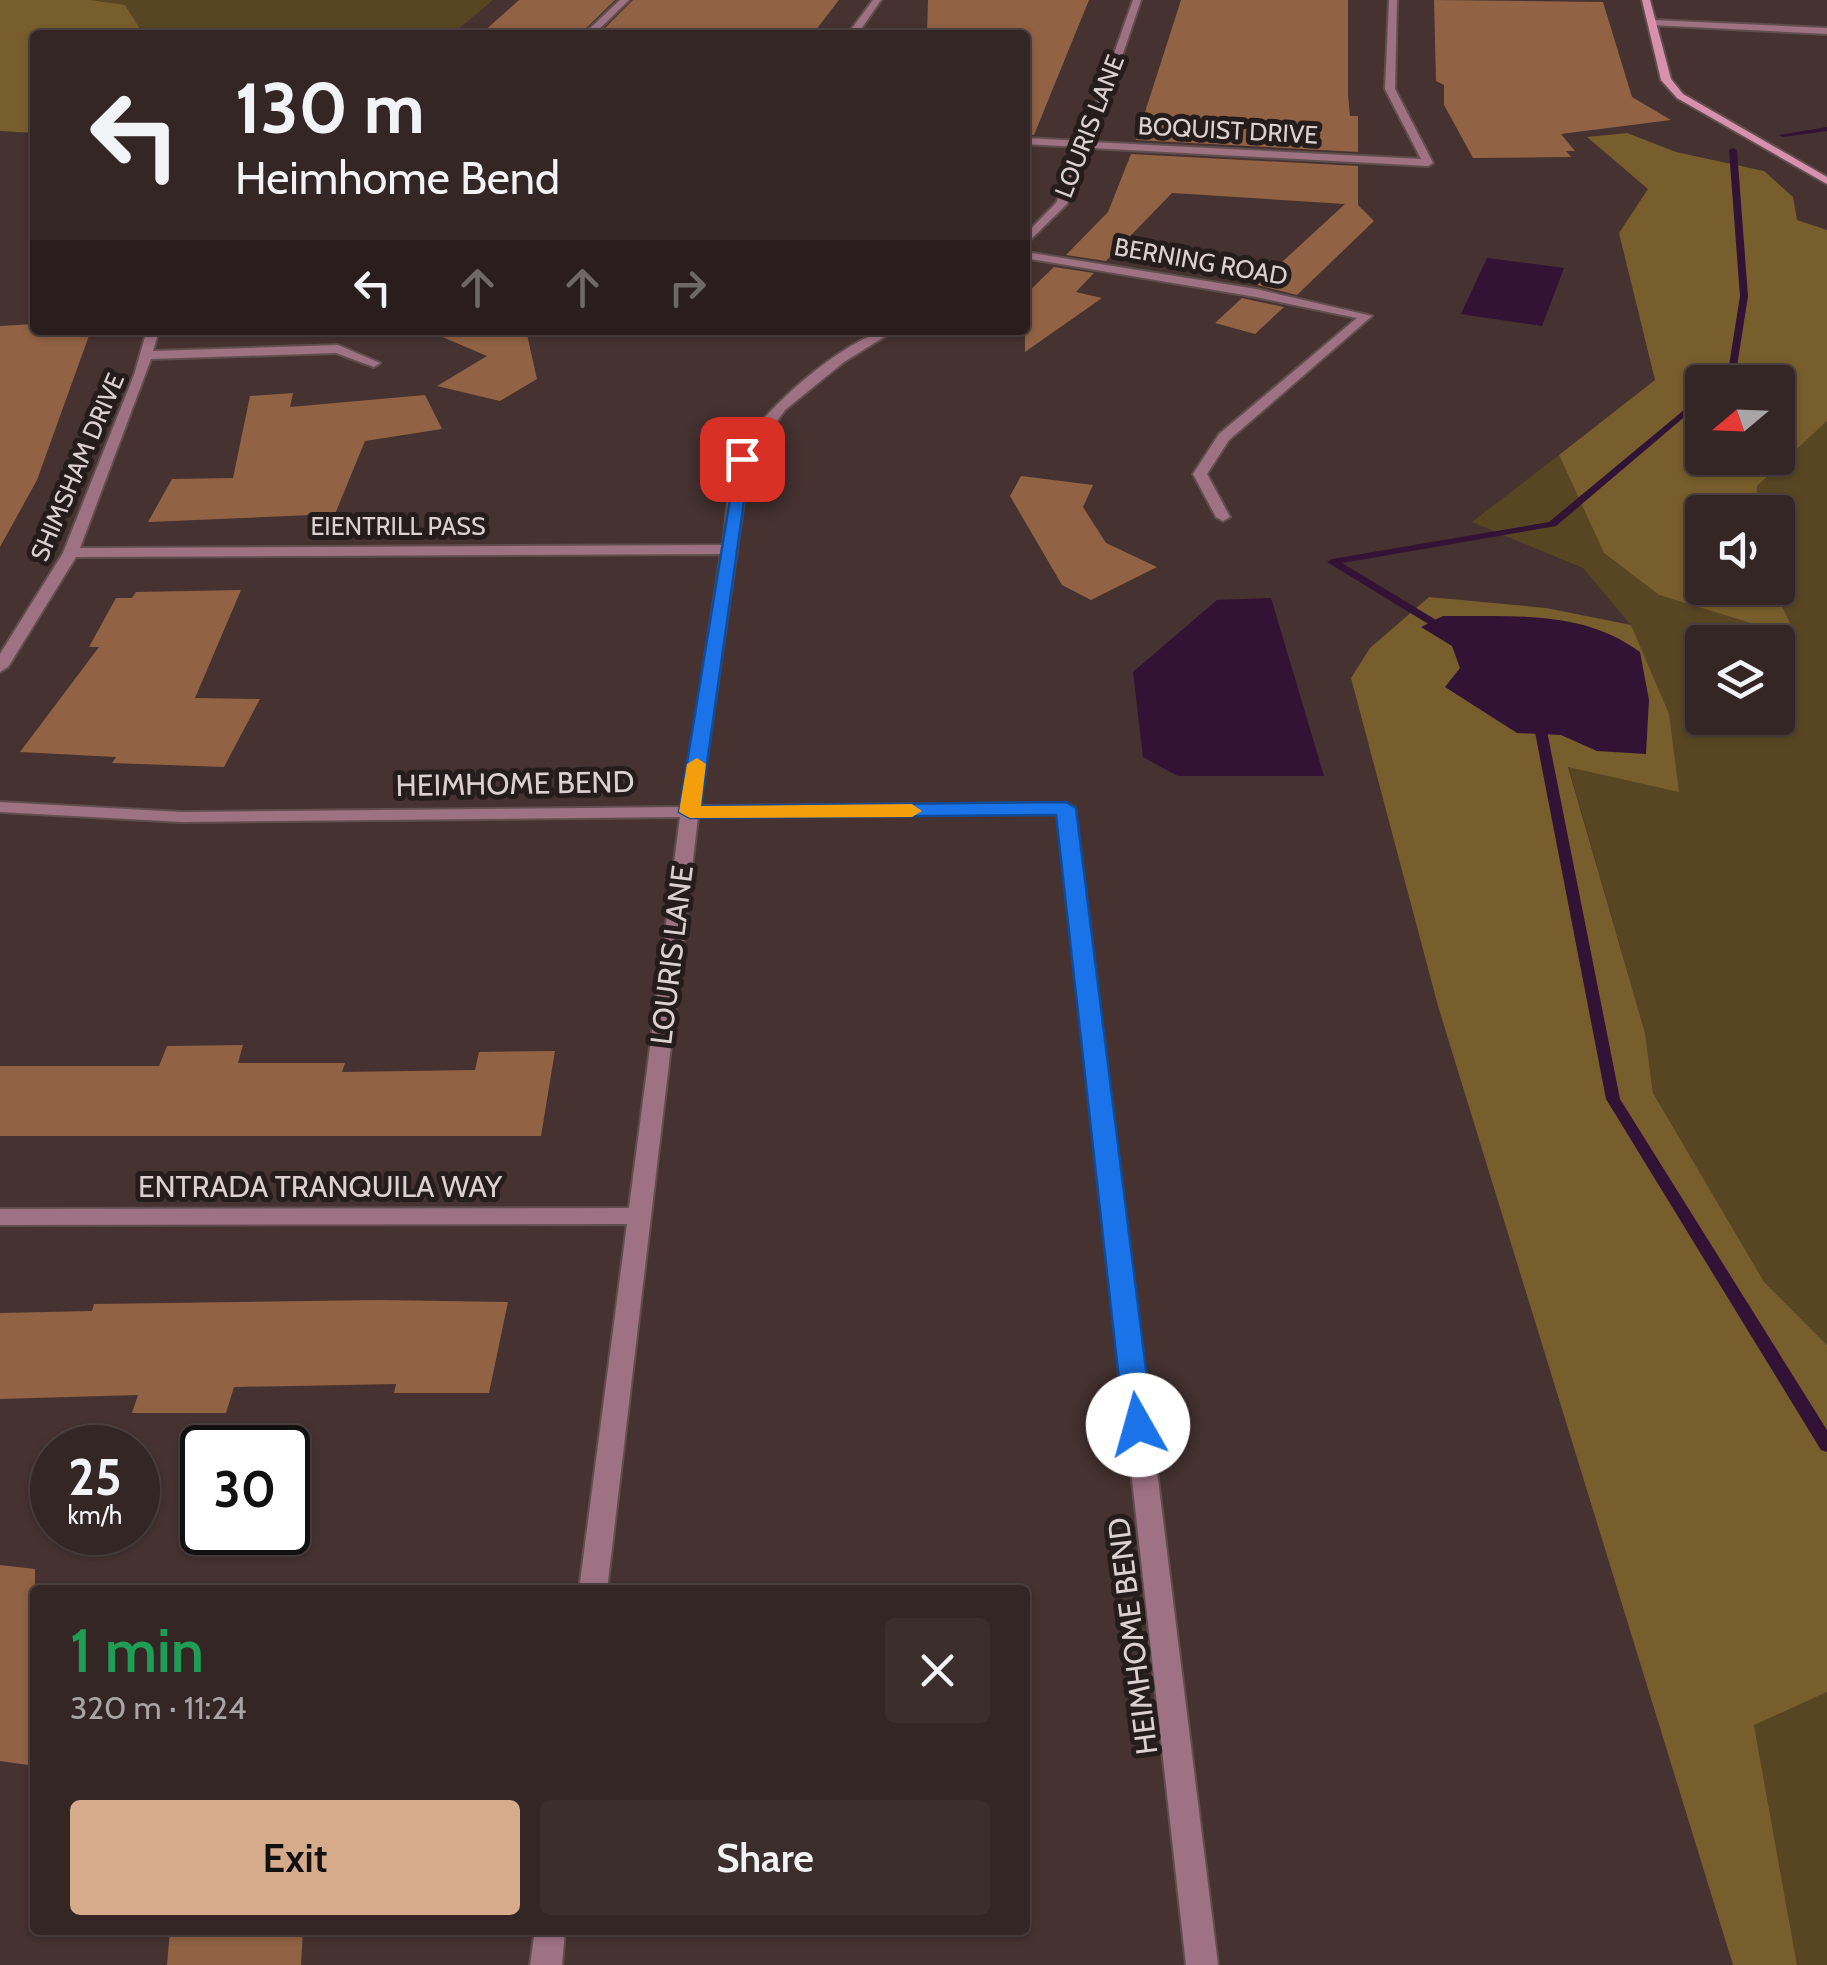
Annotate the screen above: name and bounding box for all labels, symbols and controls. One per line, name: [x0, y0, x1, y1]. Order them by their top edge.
street label: LOURIS LANE: [1048, 50, 1130, 202]
text: 130 m: [235, 65, 425, 151]
icon: left: [70, 70, 200, 200]
street label: BOQUIST DRIVE: [1137, 110, 1319, 150]
text: Heimhome Bend: [235, 151, 560, 205]
street label: BERNING ROAD: [1112, 231, 1290, 291]
icon: left: [345, 260, 400, 315]
icon: ahead: [450, 260, 505, 315]
icon: ahead: [555, 260, 610, 315]
icon: right: [660, 260, 715, 315]
north arrow: [1685, 365, 1795, 475]
map controls: [1685, 365, 1795, 735]
street label: SHIMSHAM DRIVE: [24, 369, 130, 565]
pin: [700, 417, 785, 502]
icon: arrive: [715, 432, 770, 487]
button: sound: [1685, 495, 1795, 605]
street label: EIENTRILL PASS: [310, 511, 486, 541]
button: layers: [1685, 625, 1795, 735]
street label: HEIMHOME BEND: [395, 763, 635, 804]
street label: LOURIS LANE: [642, 863, 701, 1047]
street label: ENTRADA TRANQUILA WAY: [138, 1168, 503, 1205]
position arrow: [1086, 1373, 1190, 1477]
speed limit sign: 30: [180, 1425, 310, 1555]
text: 25: [68, 1447, 122, 1508]
text: km/h: [68, 1500, 122, 1530]
street label: HEIMHOME BEND: [1100, 1515, 1165, 1757]
text: 1 min: [70, 1614, 204, 1687]
button: close: [885, 1618, 990, 1723]
text: 320 m · 11:24: [70, 1688, 246, 1727]
button: Exit: [70, 1800, 520, 1915]
button: Share: [540, 1800, 990, 1915]

